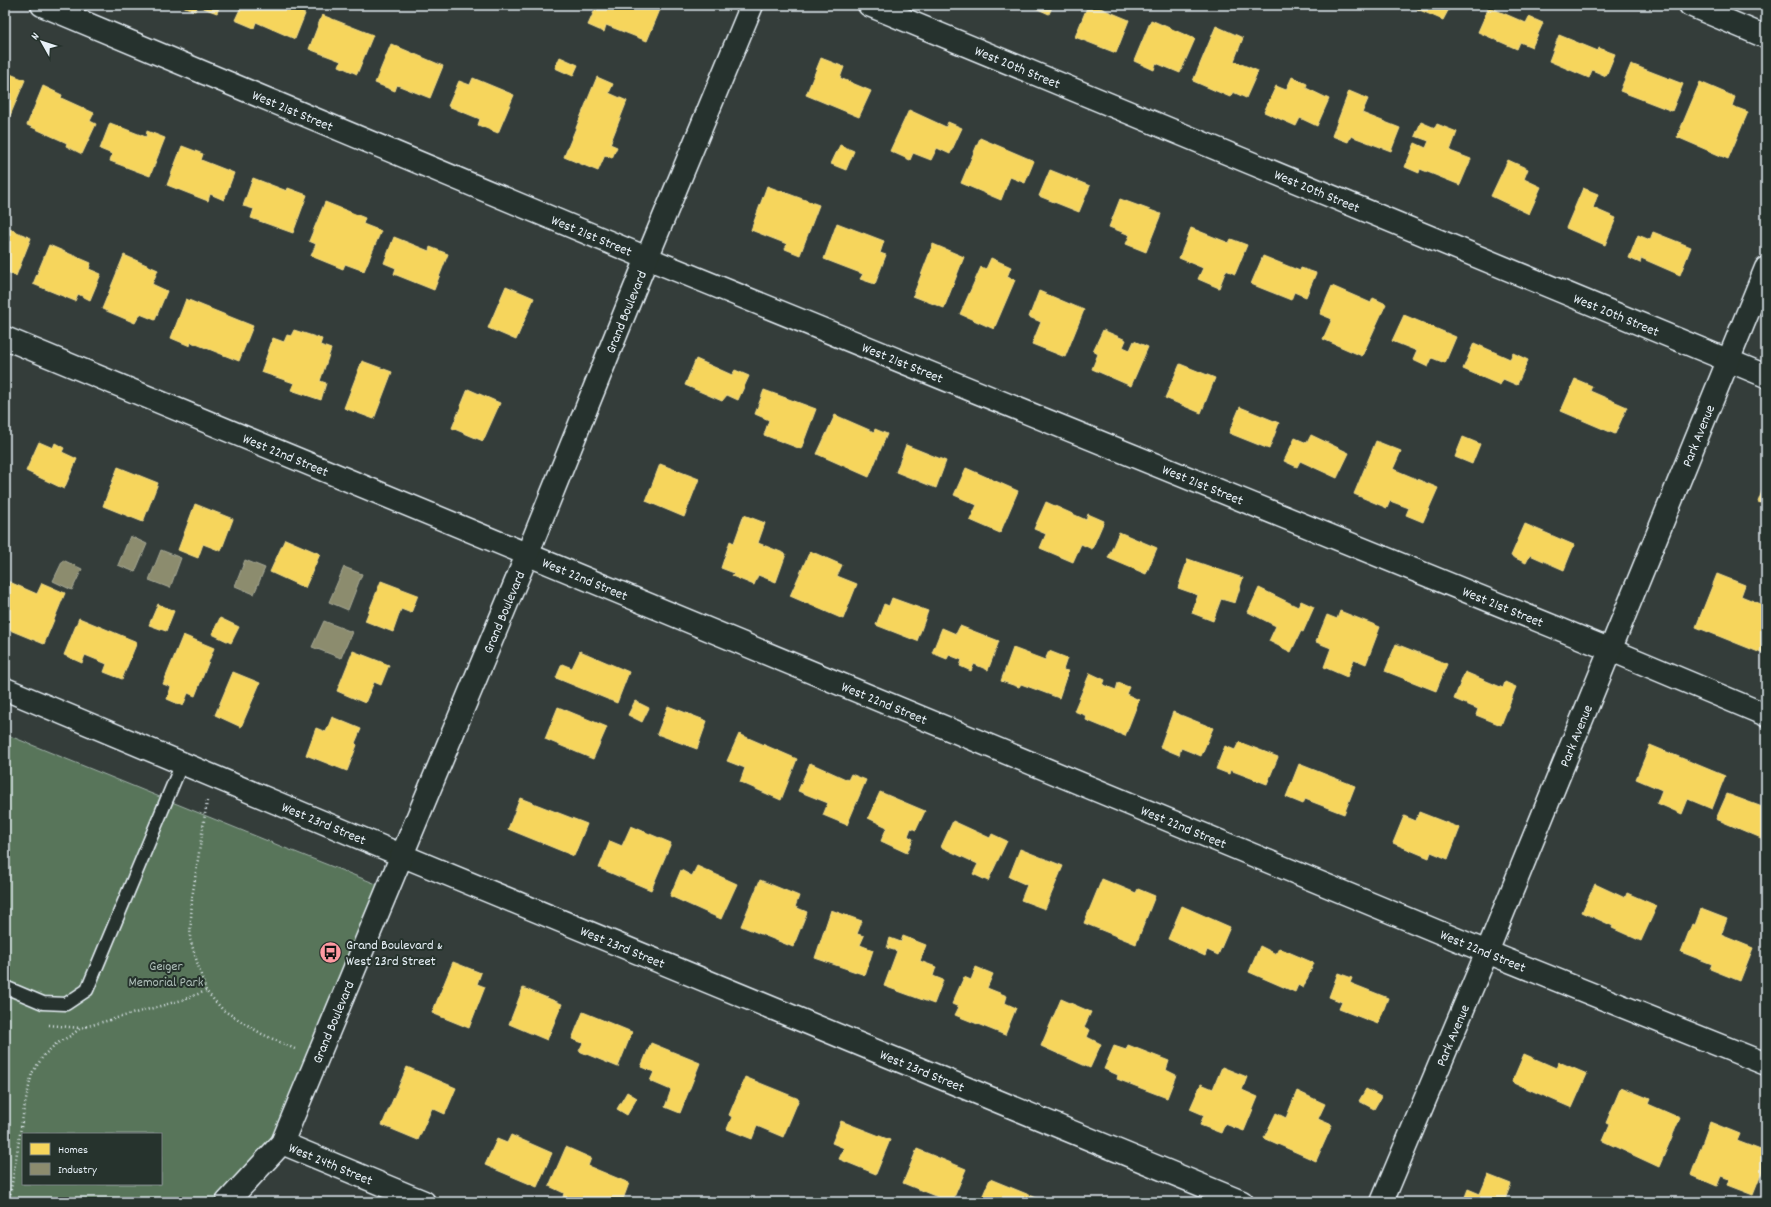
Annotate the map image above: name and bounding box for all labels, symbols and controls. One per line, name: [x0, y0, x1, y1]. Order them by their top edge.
north arrow: [22, 22, 62, 62]
text: N: [28, 29, 44, 44]
street label: West 20th Street: [971, 42, 1063, 95]
street label: West 21st Street: [249, 86, 336, 138]
street label: West 20th Street: [1270, 166, 1362, 219]
street label: West 21st Street: [548, 211, 635, 263]
street label: Grand Boulevard: [601, 268, 653, 357]
street label: West 20th Street: [1570, 289, 1662, 343]
street label: West 21st Street: [858, 338, 946, 389]
street label: Park Avenue: [1678, 402, 1721, 470]
street label: West 22nd Street: [239, 430, 331, 483]
street label: West 21st Street: [1159, 460, 1246, 511]
street label: West 22nd Street: [538, 554, 630, 607]
street label: Grand Boulevard: [479, 568, 531, 657]
street label: West 21st Street: [1459, 583, 1546, 633]
street label: West 22nd Street: [838, 678, 930, 731]
street label: Park Avenue: [1556, 702, 1599, 770]
street label: West 23rd Street: [278, 798, 369, 851]
street label: West 22nd Street: [1137, 802, 1229, 855]
street label: West 23rd Street: [577, 922, 667, 975]
street label: West 22nd Street: [1436, 926, 1528, 979]
place label: Grand Boulevard & West 23rd Street: [346, 936, 443, 972]
bus stop icon: Grand Boulevard & West 23rd Street: [318, 939, 344, 965]
park label: Geiger Memorial Park: [129, 957, 204, 993]
street label: Grand Boulevard: [308, 978, 360, 1067]
street label: Park Avenue: [1432, 1002, 1476, 1070]
street label: West 23rd Street: [876, 1046, 967, 1098]
legend: [22, 1133, 162, 1185]
street label: West 24th Street: [285, 1139, 375, 1192]
text: Homes: [58, 1142, 88, 1159]
text: Industry: [58, 1162, 98, 1179]

